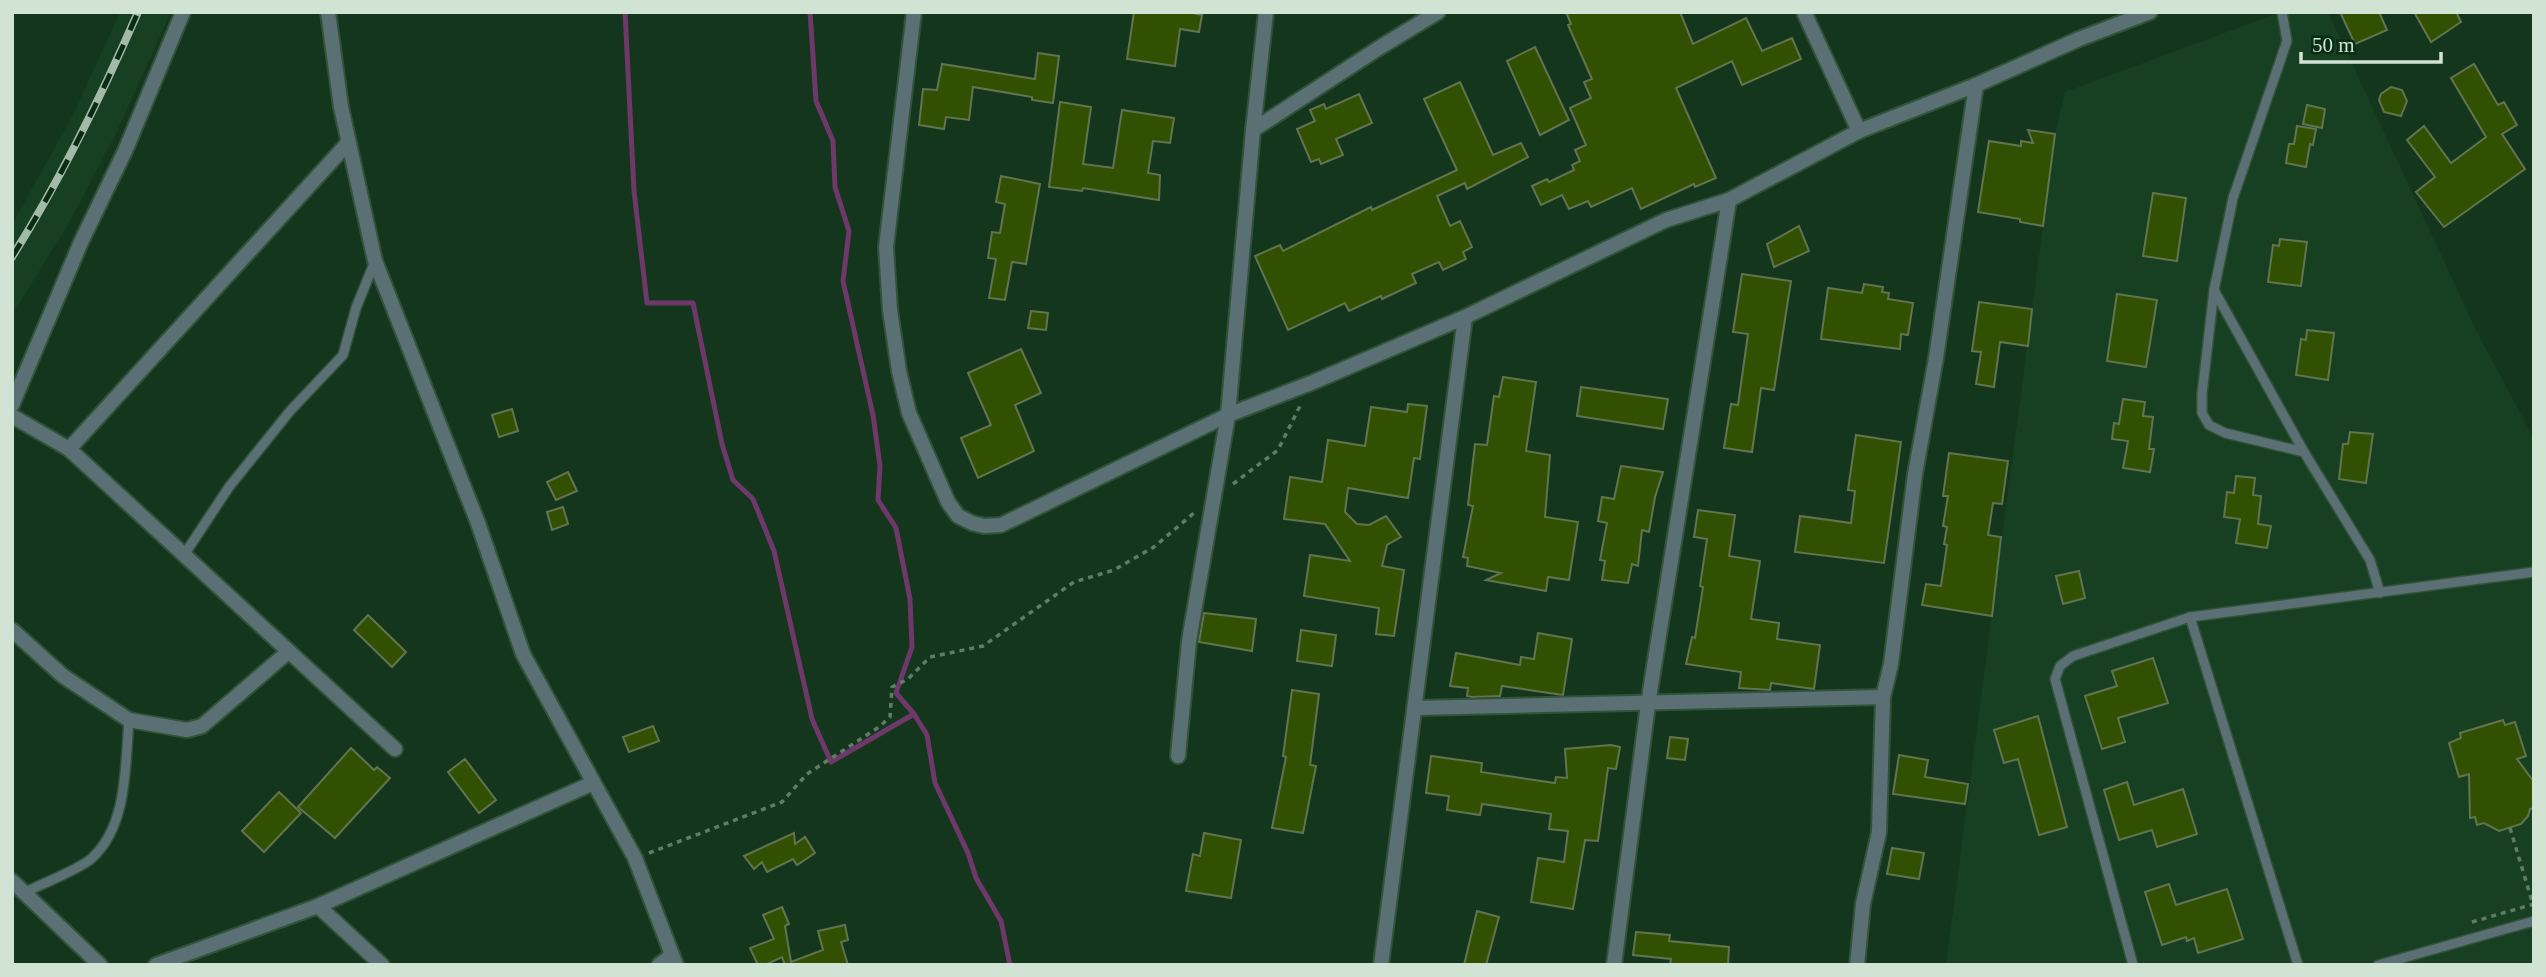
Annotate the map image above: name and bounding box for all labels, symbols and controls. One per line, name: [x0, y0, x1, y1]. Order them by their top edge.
scale bar: [2301, 21, 2441, 65]
text: 50 m: [2312, 33, 2355, 57]

